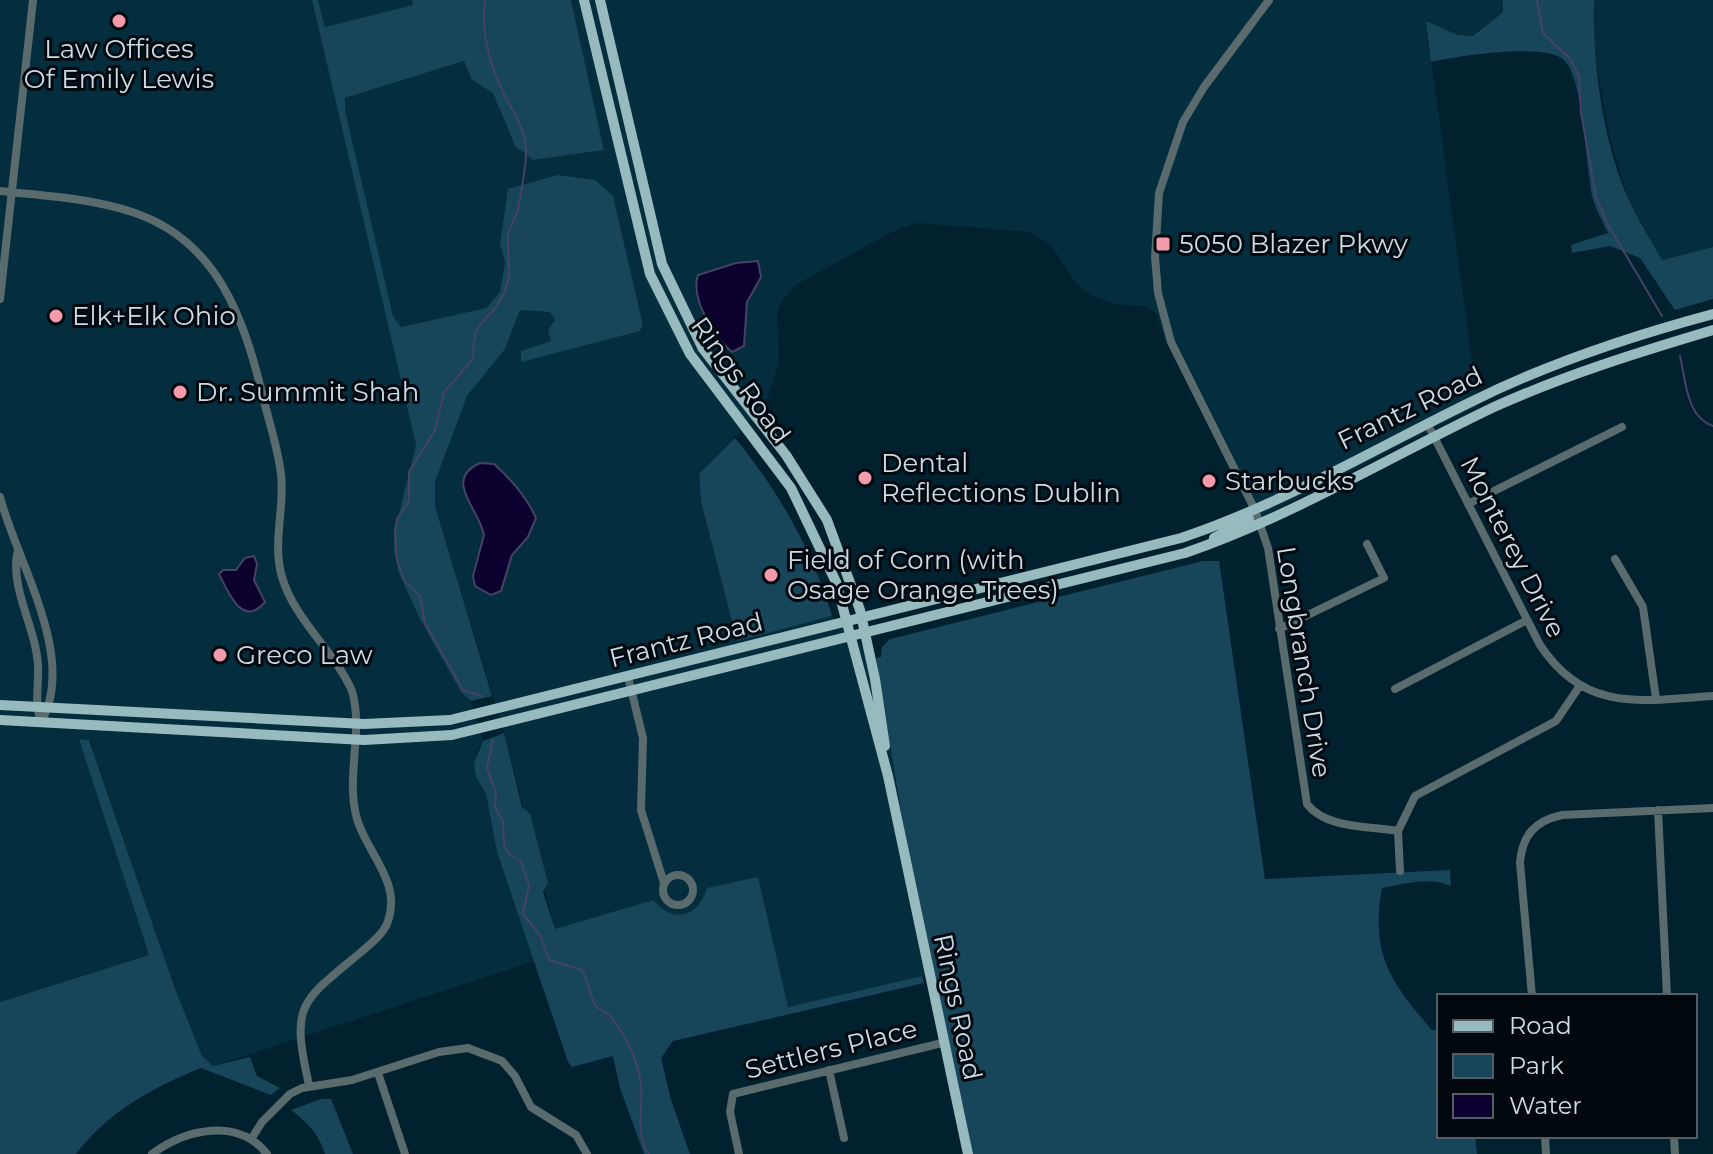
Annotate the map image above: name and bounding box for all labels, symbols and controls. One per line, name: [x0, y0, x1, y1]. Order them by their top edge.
marker: Law Offices Of Emily Lewis: [110, 12, 128, 30]
place label: Law Offices Of Emily Lewis: [24, 33, 214, 95]
place label: 5050 Blazer Pkwy: [1179, 228, 1409, 260]
marker: 5050 Blazer Pkwy: [1154, 235, 1172, 253]
place label: Elk+Elk Ohio: [72, 300, 236, 332]
marker: Elk+Elk Ohio: [47, 307, 65, 325]
street label: Rings Road: [684, 310, 798, 450]
street label: Frantz Road: [1332, 359, 1488, 457]
place label: Dr. Summit Shah: [196, 376, 419, 408]
marker: Dr. Summit Shah: [171, 383, 189, 401]
place label: Dental Reflections Dublin: [881, 447, 1121, 509]
street label: Monterey Drive: [1454, 451, 1572, 643]
place label: Starbucks: [1225, 465, 1354, 497]
marker: Dental Reflections Dublin: [856, 469, 874, 487]
marker: Starbucks: [1200, 472, 1218, 490]
place label: Field of Corn (with Osage Orange Trees): [787, 544, 1059, 606]
street label: Longbranch Drive: [1270, 544, 1338, 780]
marker: Field of Corn (with Osage Orange Trees): [762, 566, 780, 584]
street label: Frantz Road: [606, 605, 766, 675]
place label: Greco Law: [236, 639, 373, 671]
marker: Greco Law: [211, 646, 229, 664]
street label: Rings Road: [927, 931, 989, 1083]
legend: [1437, 994, 1697, 1138]
text: Road: [1509, 1011, 1572, 1040]
street label: Settlers Place: [742, 1012, 920, 1086]
text: Park: [1509, 1051, 1564, 1080]
text: Water: [1509, 1091, 1582, 1120]

